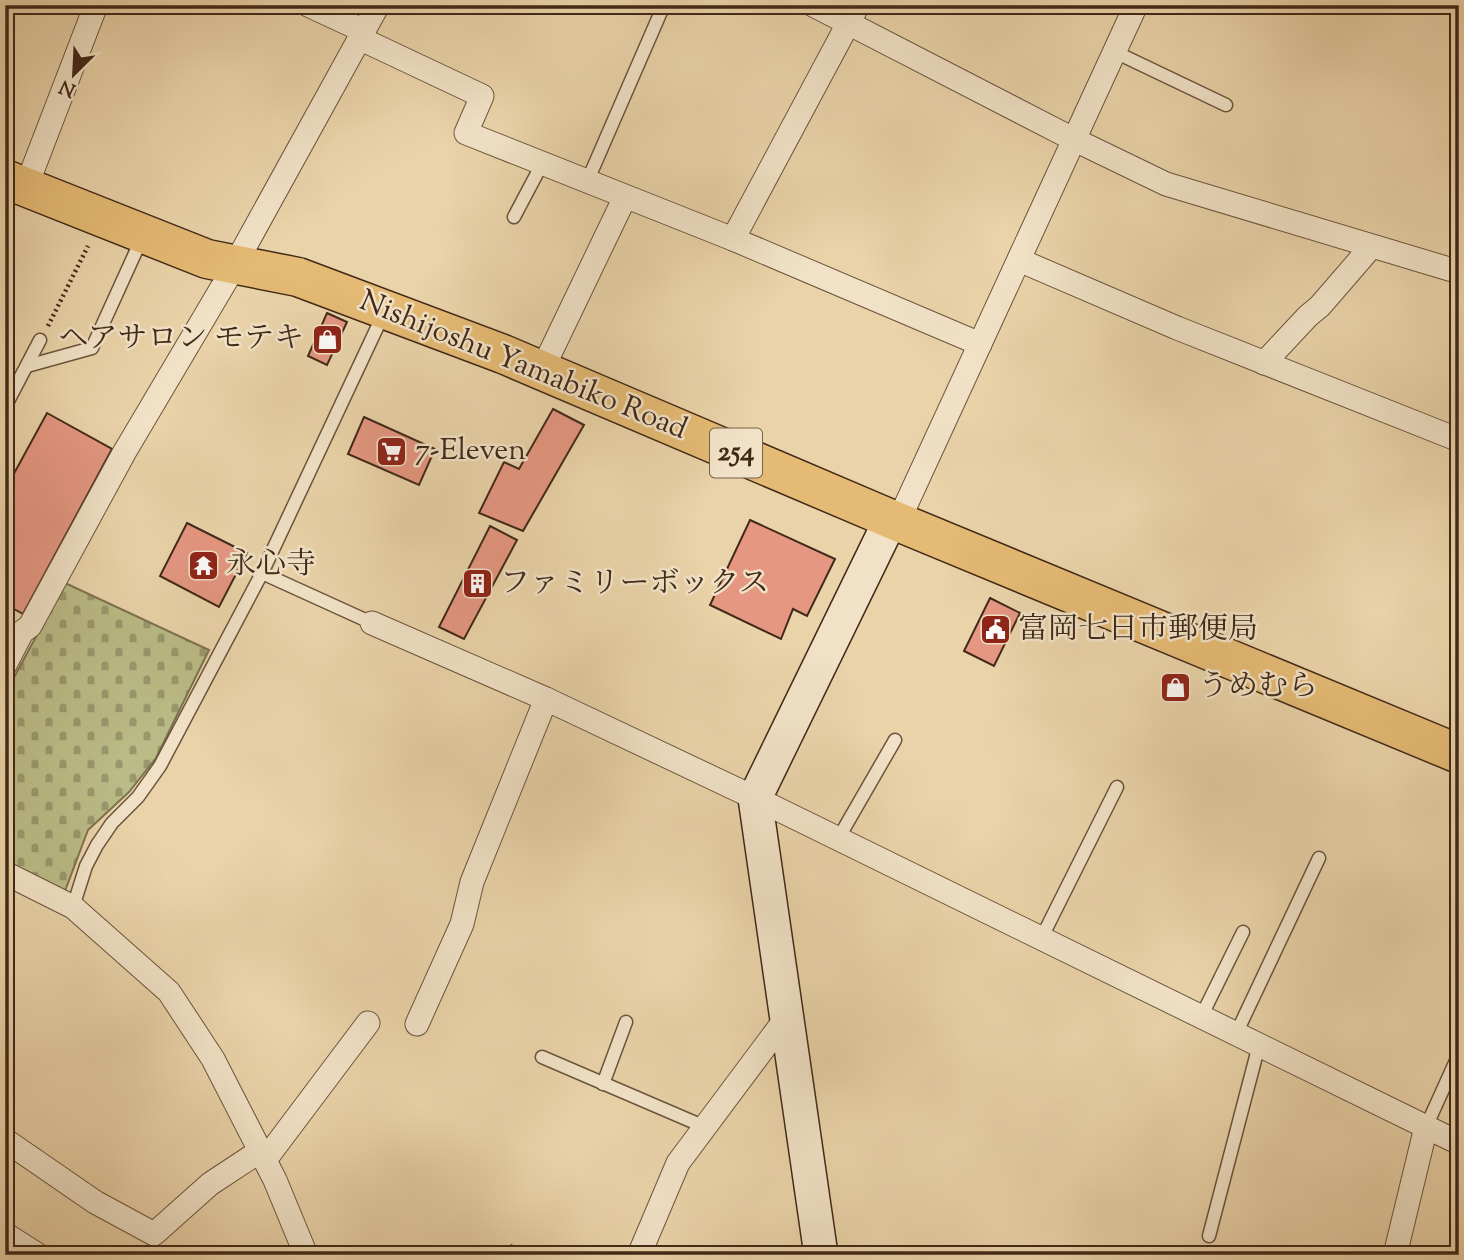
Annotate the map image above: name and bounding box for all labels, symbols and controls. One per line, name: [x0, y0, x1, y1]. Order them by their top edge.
north arrow: [38, 38, 108, 108]
text: N: [56, 72, 81, 103]
street label: Nishijoshu Yamabiko Road: [353, 280, 693, 452]
place label: ヘアサロン モテキ: [59, 318, 304, 361]
shop icon: ヘアサロン モテキ: [310, 322, 344, 356]
road number: 254: [710, 428, 762, 477]
place label: 7-Eleven: [415, 430, 526, 473]
supermarket icon: 7-Eleven: [375, 434, 409, 468]
place label: 永心寺: [226, 544, 316, 587]
temple icon: 永心寺: [186, 548, 220, 582]
place label: ファミリーボックス: [500, 563, 769, 606]
building icon: ファミリーボックス: [460, 567, 494, 601]
place label: 富岡七日市郵便局: [1018, 609, 1258, 652]
public building icon: 富岡七日市郵便局: [978, 613, 1012, 647]
place label: うめむら: [1198, 666, 1318, 709]
shop icon: うめむら: [1158, 670, 1192, 704]

